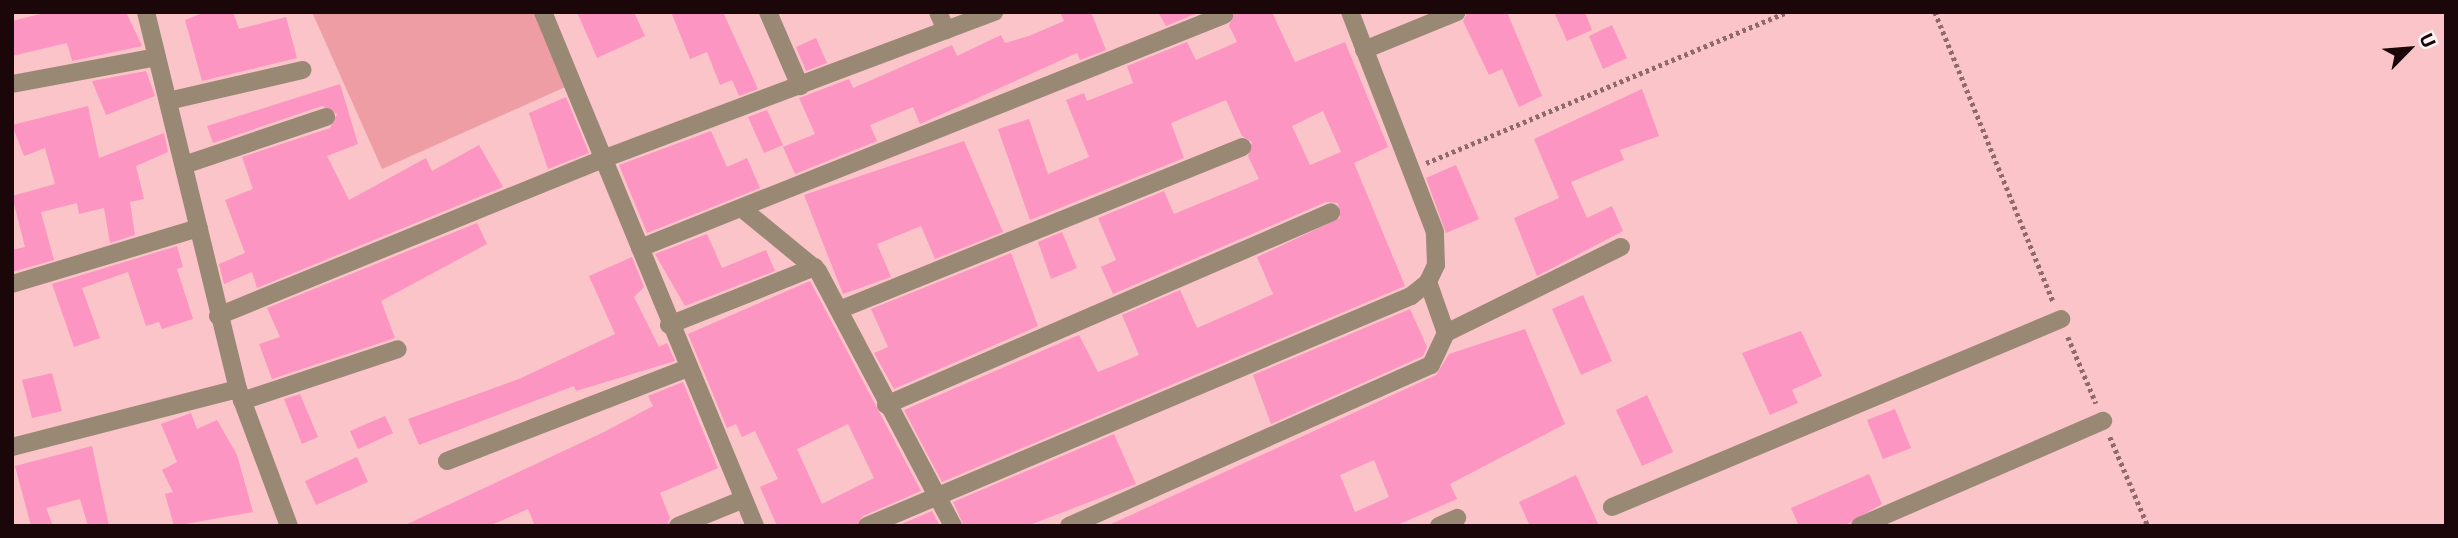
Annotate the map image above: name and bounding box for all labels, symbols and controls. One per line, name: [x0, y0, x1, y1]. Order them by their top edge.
north arrow: [2374, 14, 2444, 84]
text: U: [2415, 29, 2442, 51]

